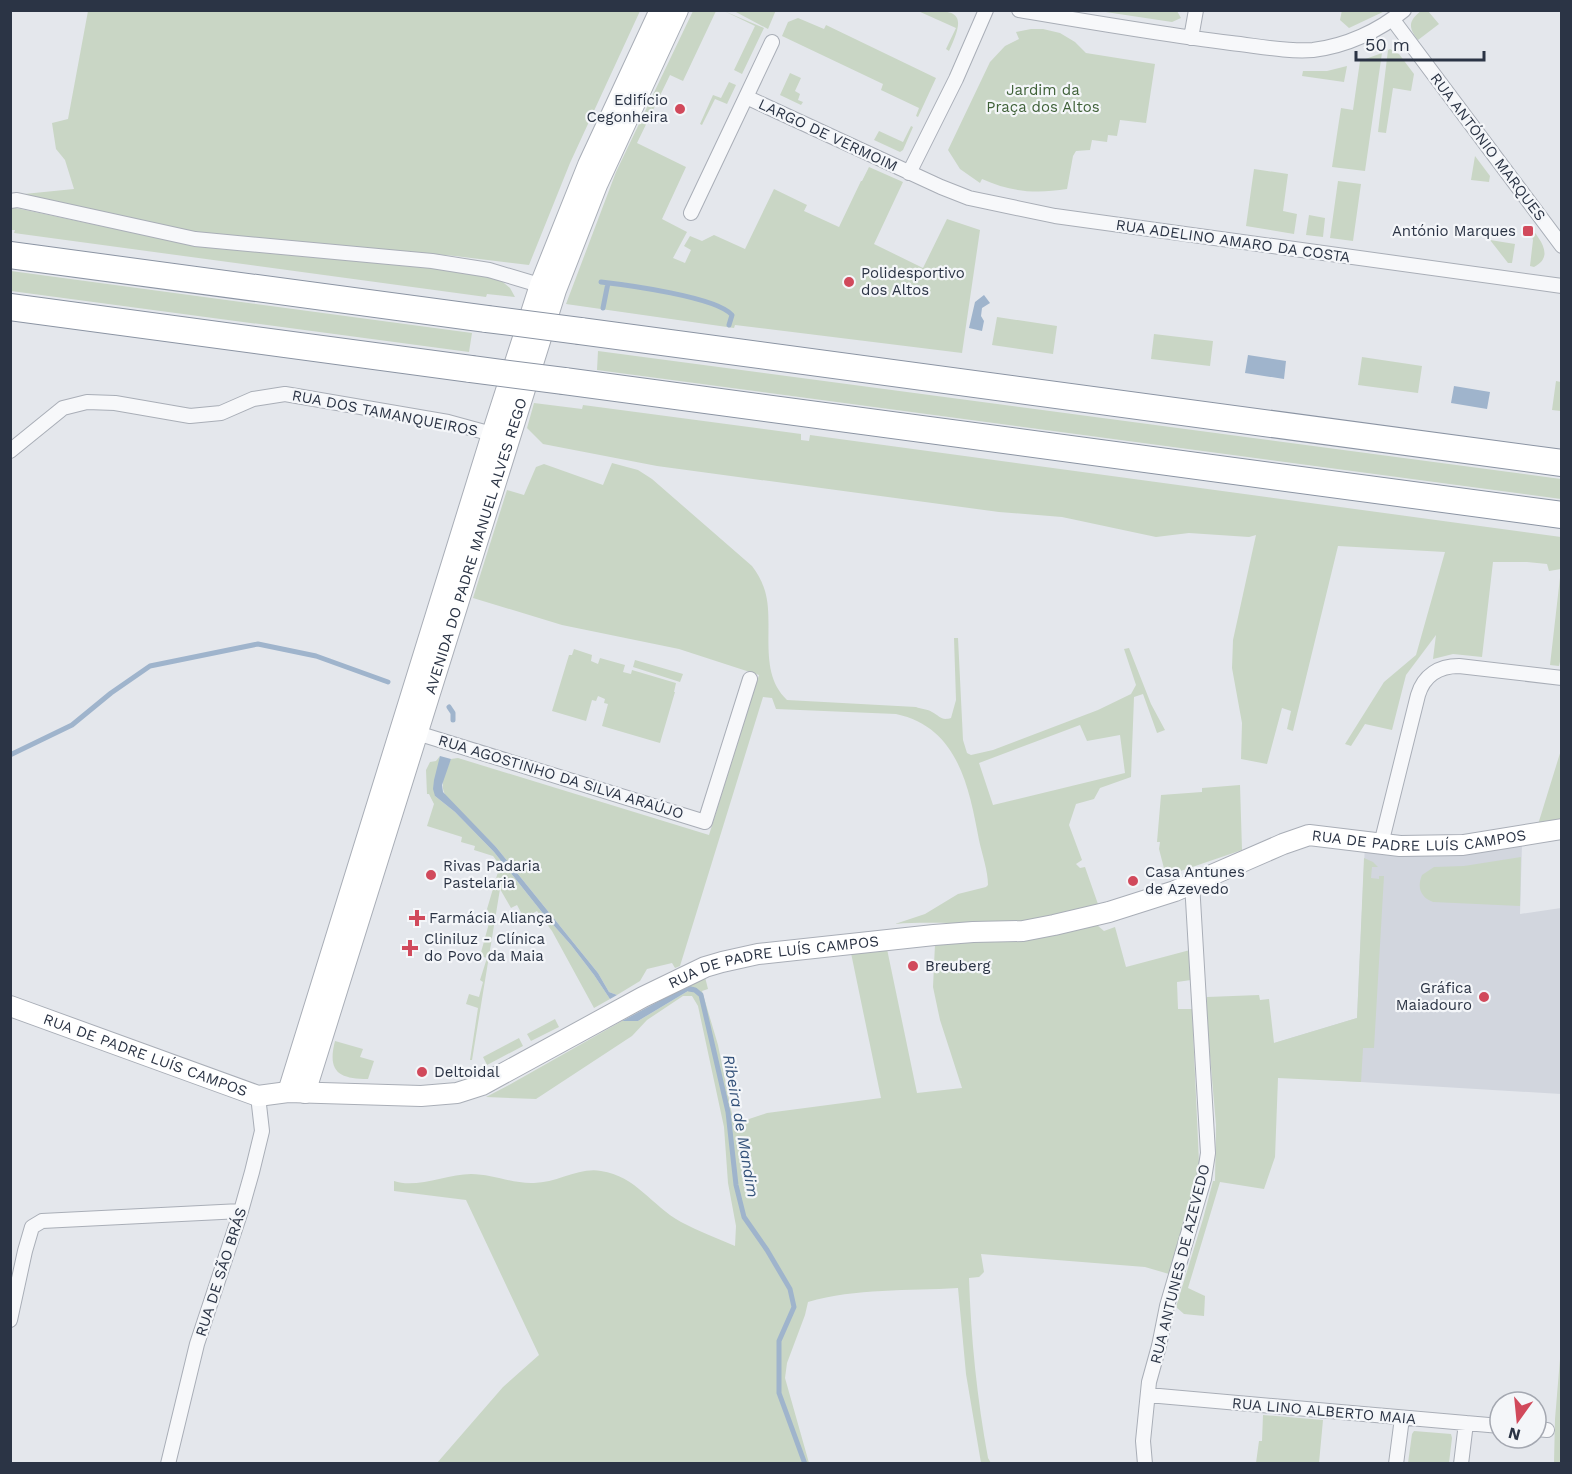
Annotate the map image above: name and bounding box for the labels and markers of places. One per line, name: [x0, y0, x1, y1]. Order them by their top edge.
place label: Edifício Cegonheira: [586, 91, 669, 126]
marker: Edifício Cegonheira: [673, 102, 687, 116]
place label: António Marques: [1392, 222, 1516, 240]
marker: António Marques: [1521, 224, 1535, 238]
place label: Polidesportivo dos Altos: [861, 264, 965, 299]
marker: Polidesportivo dos Altos: [842, 275, 856, 289]
place label: Rivas Padaria Pastelaria: [443, 857, 541, 892]
place label: Casa Antunes de Azevedo: [1145, 863, 1245, 898]
marker: Rivas Padaria Pastelaria: [424, 868, 438, 882]
marker: Casa Antunes de Azevedo: [1126, 874, 1140, 888]
place label: Farmácia Aliança: [429, 909, 553, 927]
marker: Farmácia Aliança: [410, 911, 424, 925]
place label: Cliniluz - Clínica do Povo da Maia: [424, 930, 545, 965]
marker: Cliniluz - Clínica do Povo da Maia: [401, 939, 419, 957]
place label: Breuberg: [925, 957, 990, 975]
marker: Breuberg: [906, 959, 920, 973]
place label: Gráfica Maiadouro: [1396, 979, 1473, 1014]
marker: Gráfica Maiadouro: [1477, 990, 1491, 1004]
place label: Deltoidal: [434, 1063, 500, 1081]
marker: Deltoidal: [415, 1065, 429, 1079]

